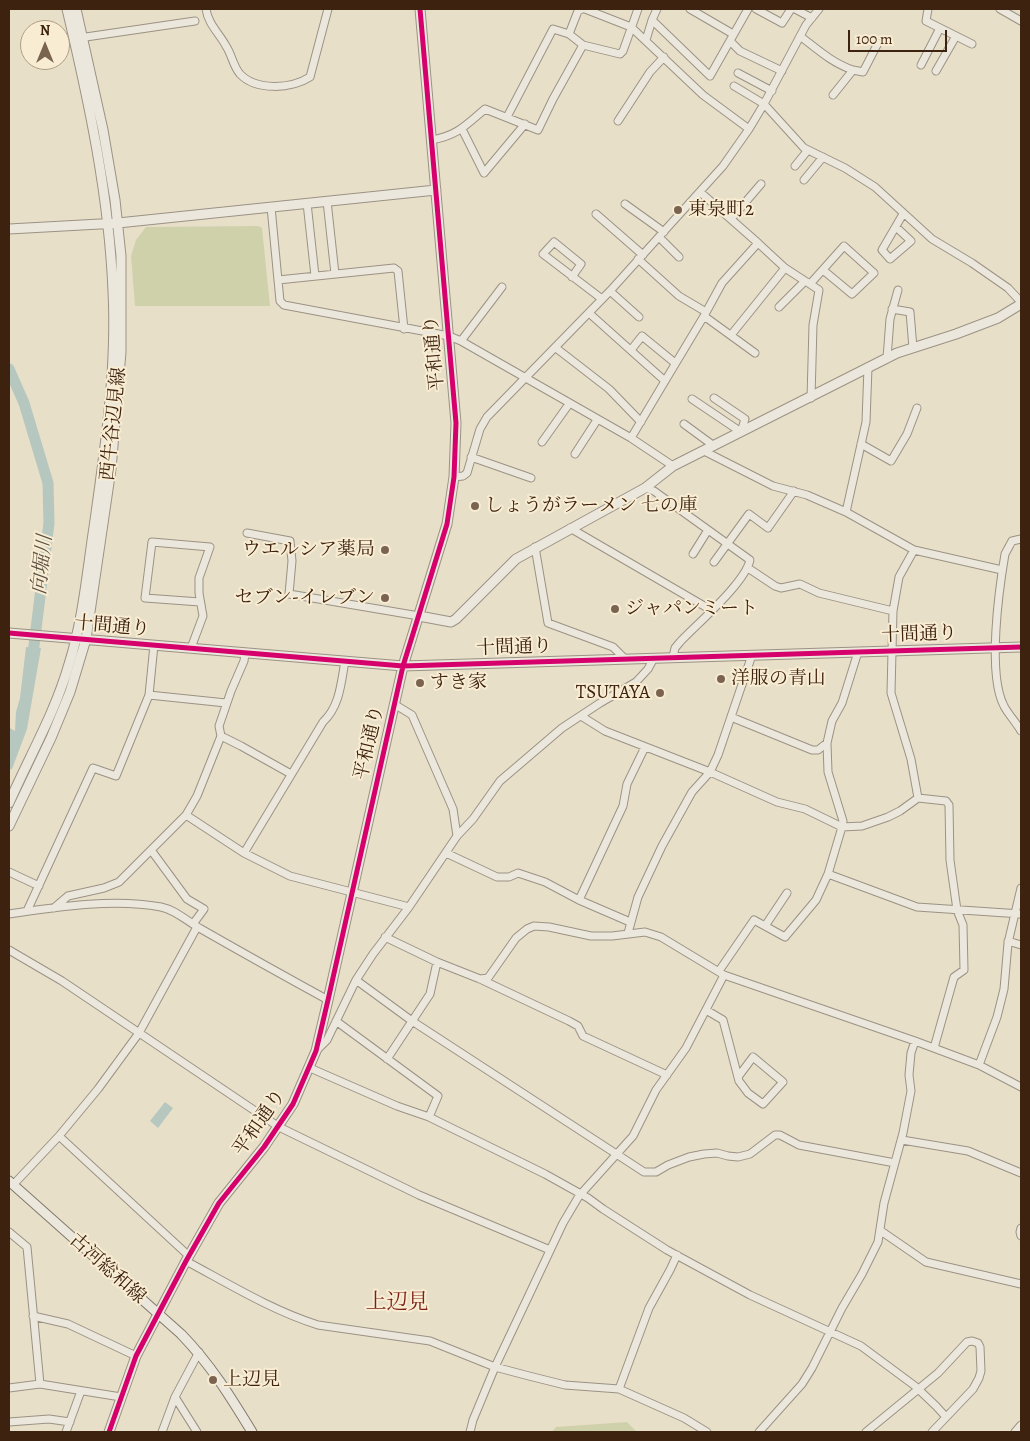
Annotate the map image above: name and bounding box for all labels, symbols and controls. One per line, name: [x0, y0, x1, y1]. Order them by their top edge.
north arrow: [20, 20, 70, 70]
scale bar: [850, 20, 949, 52]
text: N: [40, 21, 50, 40]
text: 100 m: [856, 29, 893, 49]
place label: 東泉町2: [688, 199, 754, 221]
marker: 東泉町2: [672, 204, 684, 216]
street label: 平和通り: [420, 314, 450, 392]
street label: 西牛谷辺見線: [97, 366, 131, 482]
place label: しょうがラーメン 七の庫: [485, 495, 698, 517]
marker: しょうがラーメン 七の庫: [469, 500, 481, 512]
water label: 向堀川: [28, 534, 58, 596]
place label: ウエルシア薬局: [242, 539, 375, 561]
marker: ウエルシア薬局: [379, 544, 391, 556]
place label: セブン-イレブン: [235, 587, 375, 609]
marker: セブン-イレブン: [379, 592, 391, 604]
place label: ジャパンミート: [625, 598, 758, 620]
marker: ジャパンミート: [609, 603, 621, 615]
street label: 十間通り: [73, 612, 151, 642]
street label: 十間通り: [881, 622, 957, 648]
street label: 十間通り: [476, 635, 552, 661]
place label: 洋服の青山: [731, 668, 826, 690]
place label: すき家: [430, 672, 487, 694]
marker: 洋服の青山: [715, 673, 727, 685]
marker: すき家: [414, 677, 426, 689]
place label: TSUTAYA: [576, 682, 650, 704]
marker: TSUTAYA: [654, 687, 666, 699]
street label: 平和通り: [350, 703, 390, 783]
street label: 平和通り: [229, 1085, 291, 1161]
street label: 古河総和線: [64, 1229, 150, 1309]
district label: 上辺見: [366, 1290, 428, 1316]
place label: 上辺見: [223, 1369, 280, 1391]
marker: 上辺見: [207, 1374, 219, 1386]

